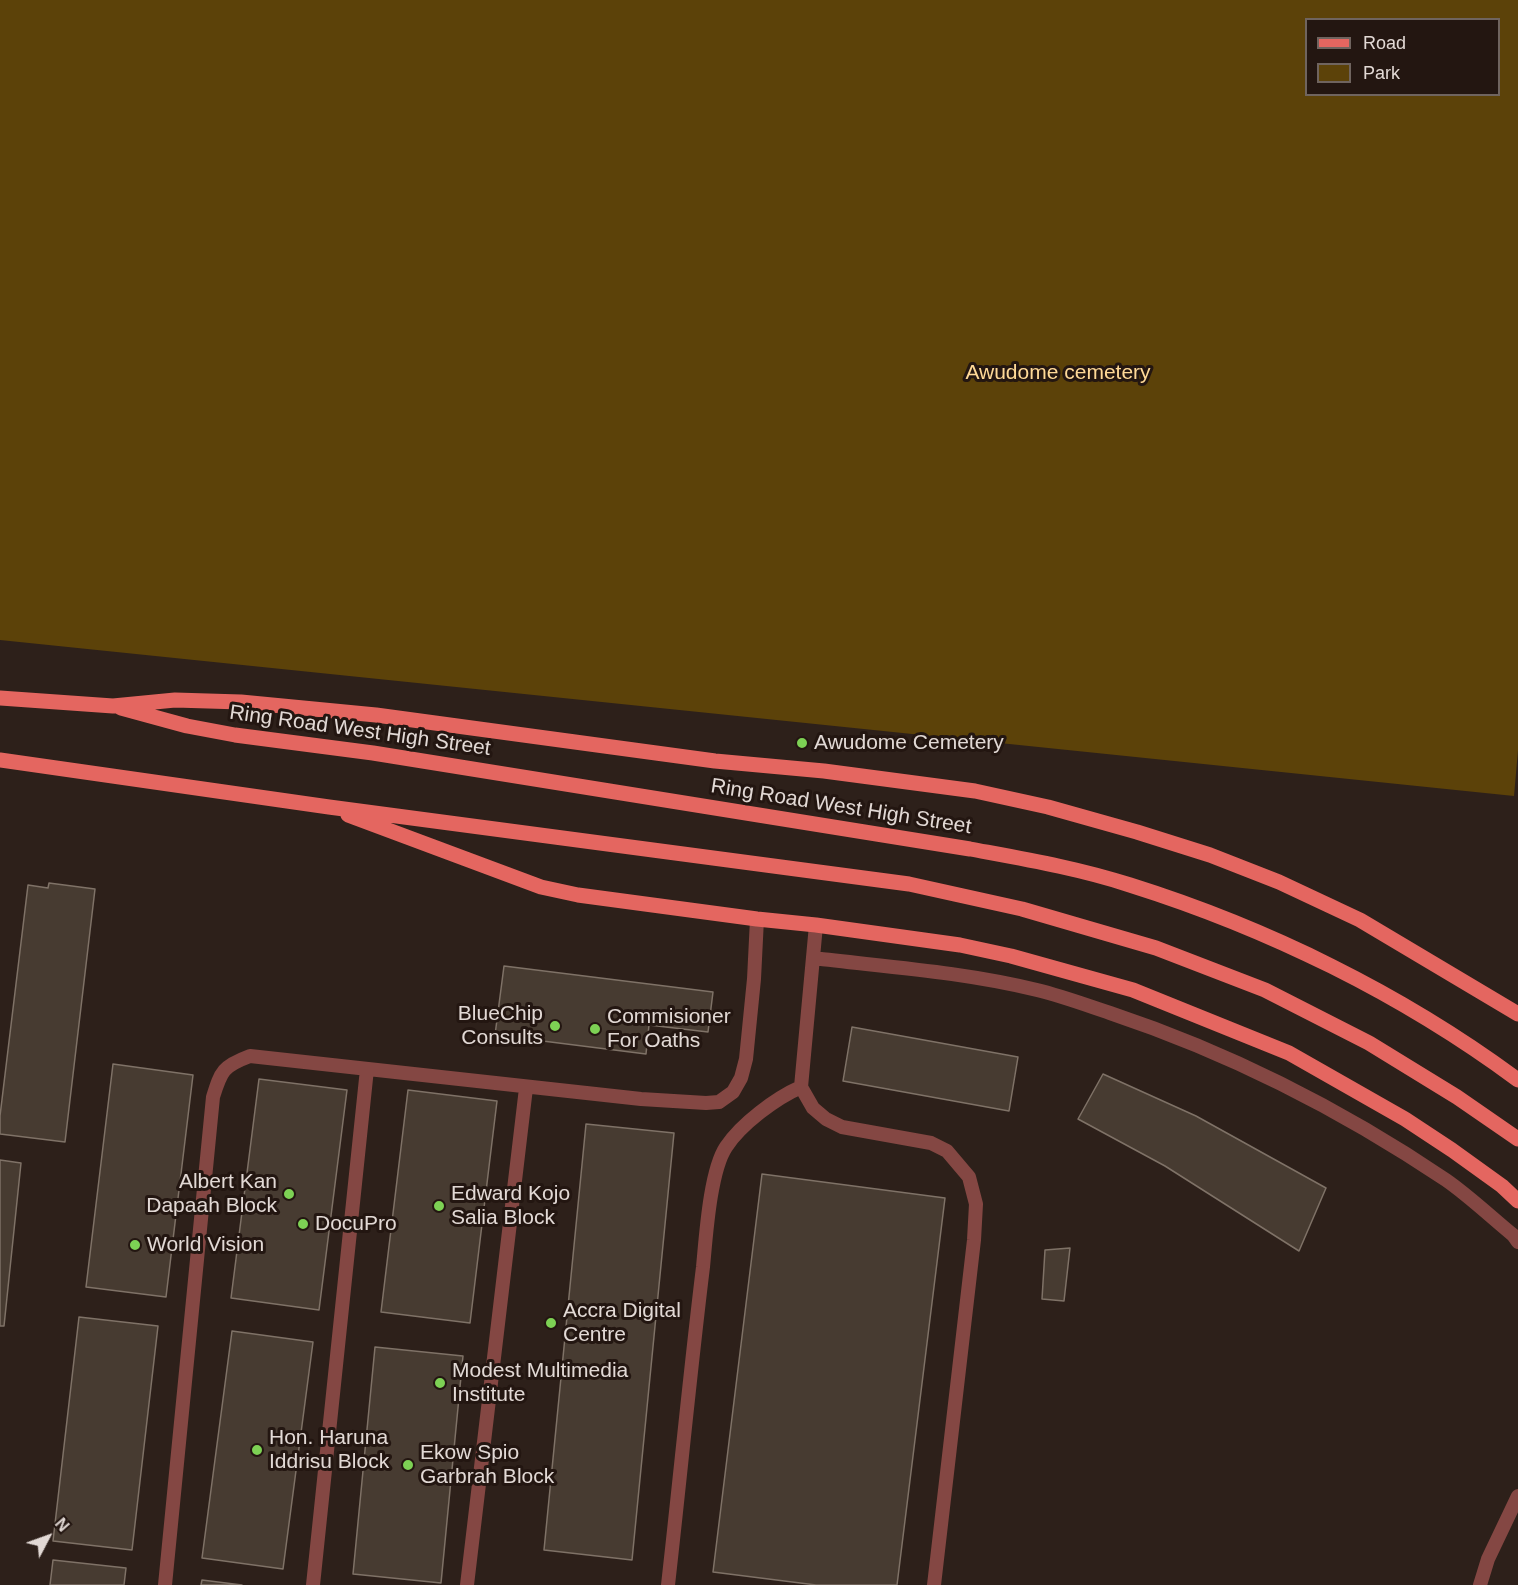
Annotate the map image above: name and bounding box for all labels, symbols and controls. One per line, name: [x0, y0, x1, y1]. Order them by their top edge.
legend: [1305, 18, 1500, 96]
text: Road: [1363, 33, 1406, 53]
text: Park: [1363, 63, 1400, 83]
park label: Awudome cemetery: [965, 360, 1151, 386]
street label: Ring Road West High Street: [228, 700, 492, 762]
place label: Awudome Cemetery: [814, 730, 1004, 756]
marker: Awudome Cemetery: [795, 736, 809, 750]
street label: Ring Road West High Street: [709, 774, 973, 840]
place label: BlueChip Consults: [458, 1001, 543, 1051]
place label: Commisioner For Oaths: [607, 1004, 731, 1054]
marker: BlueChip Consults: [548, 1019, 562, 1033]
marker: Commisioner For Oaths: [588, 1022, 602, 1036]
place label: Albert Kan Dapaah Block: [146, 1169, 277, 1219]
place label: Edward Kojo Salia Block: [451, 1181, 570, 1231]
marker: Albert Kan Dapaah Block: [282, 1187, 296, 1201]
marker: Edward Kojo Salia Block: [432, 1199, 446, 1213]
place label: DocuPro: [315, 1211, 397, 1237]
marker: DocuPro: [296, 1217, 310, 1231]
place label: World Vision: [147, 1232, 264, 1258]
marker: World Vision: [128, 1238, 142, 1252]
place label: Accra Digital Centre: [563, 1298, 681, 1348]
marker: Accra Digital Centre: [544, 1316, 558, 1330]
place label: Modest Multimedia Institute: [452, 1358, 628, 1408]
marker: Modest Multimedia Institute: [433, 1376, 447, 1390]
place label: Hon. Haruna Iddrisu Block: [269, 1425, 389, 1475]
place label: Ekow Spio Garbrah Block: [420, 1440, 554, 1490]
marker: Hon. Haruna Iddrisu Block: [250, 1443, 264, 1457]
marker: Ekow Spio Garbrah Block: [401, 1458, 415, 1472]
north arrow: [18, 1507, 78, 1567]
text: N: [52, 1515, 72, 1535]

